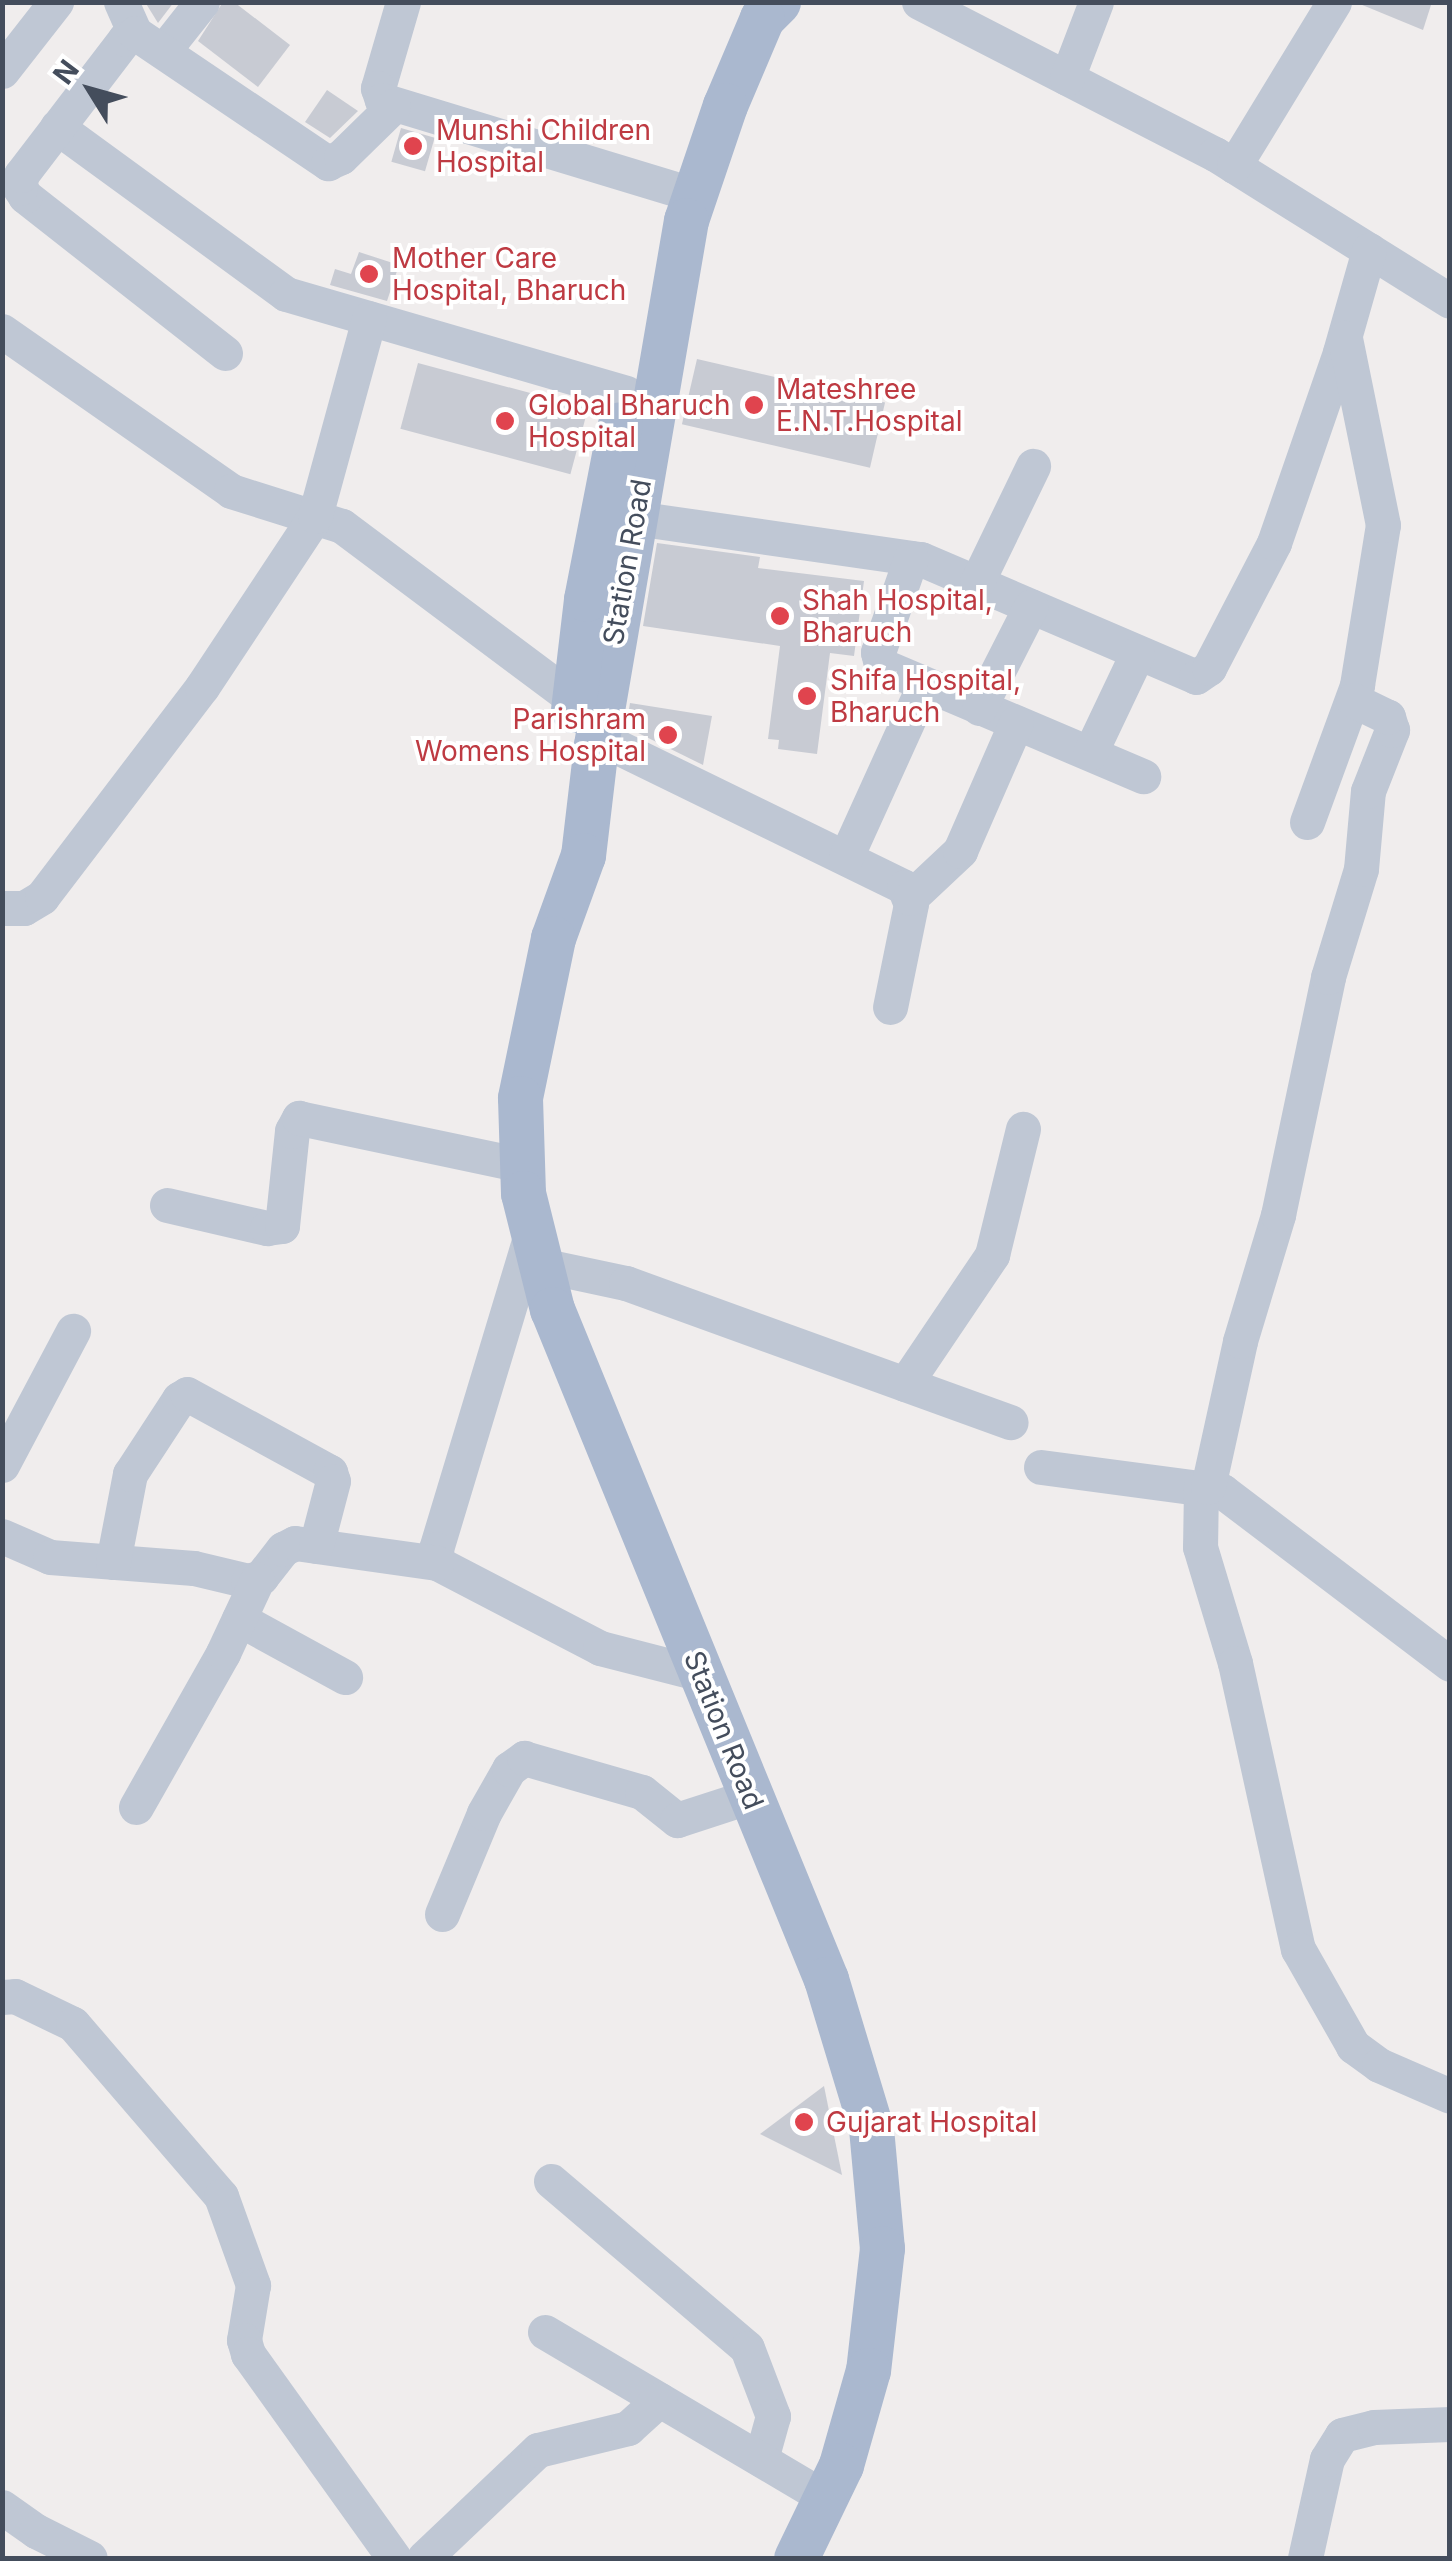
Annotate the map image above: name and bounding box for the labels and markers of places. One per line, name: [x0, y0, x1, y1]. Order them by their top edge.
place label: Munshi Children Hospital: [436, 113, 651, 179]
marker: Munshi Children Hospital: [400, 133, 426, 159]
place label: Mother Care Hospital, Bharuch: [392, 241, 626, 307]
marker: Mother Care Hospital, Bharuch: [356, 261, 382, 287]
place label: Mateshree E.N.T.Hospital: [776, 372, 962, 438]
place label: Global Bharuch Hospital: [528, 388, 731, 454]
marker: Mateshree E.N.T.Hospital: [741, 392, 767, 418]
marker: Global Bharuch Hospital: [492, 408, 518, 434]
place label: Shah Hospital, Bharuch: [802, 583, 993, 649]
marker: Shah Hospital, Bharuch: [767, 603, 793, 629]
place label: Shifa Hospital, Bharuch: [830, 663, 1021, 729]
marker: Shifa Hospital, Bharuch: [794, 683, 820, 709]
place label: Parishram Womens Hospital: [415, 702, 646, 768]
marker: Parishram Womens Hospital: [655, 722, 681, 748]
place label: Gujarat Hospital: [826, 2105, 1037, 2139]
marker: Gujarat Hospital: [791, 2109, 817, 2135]

